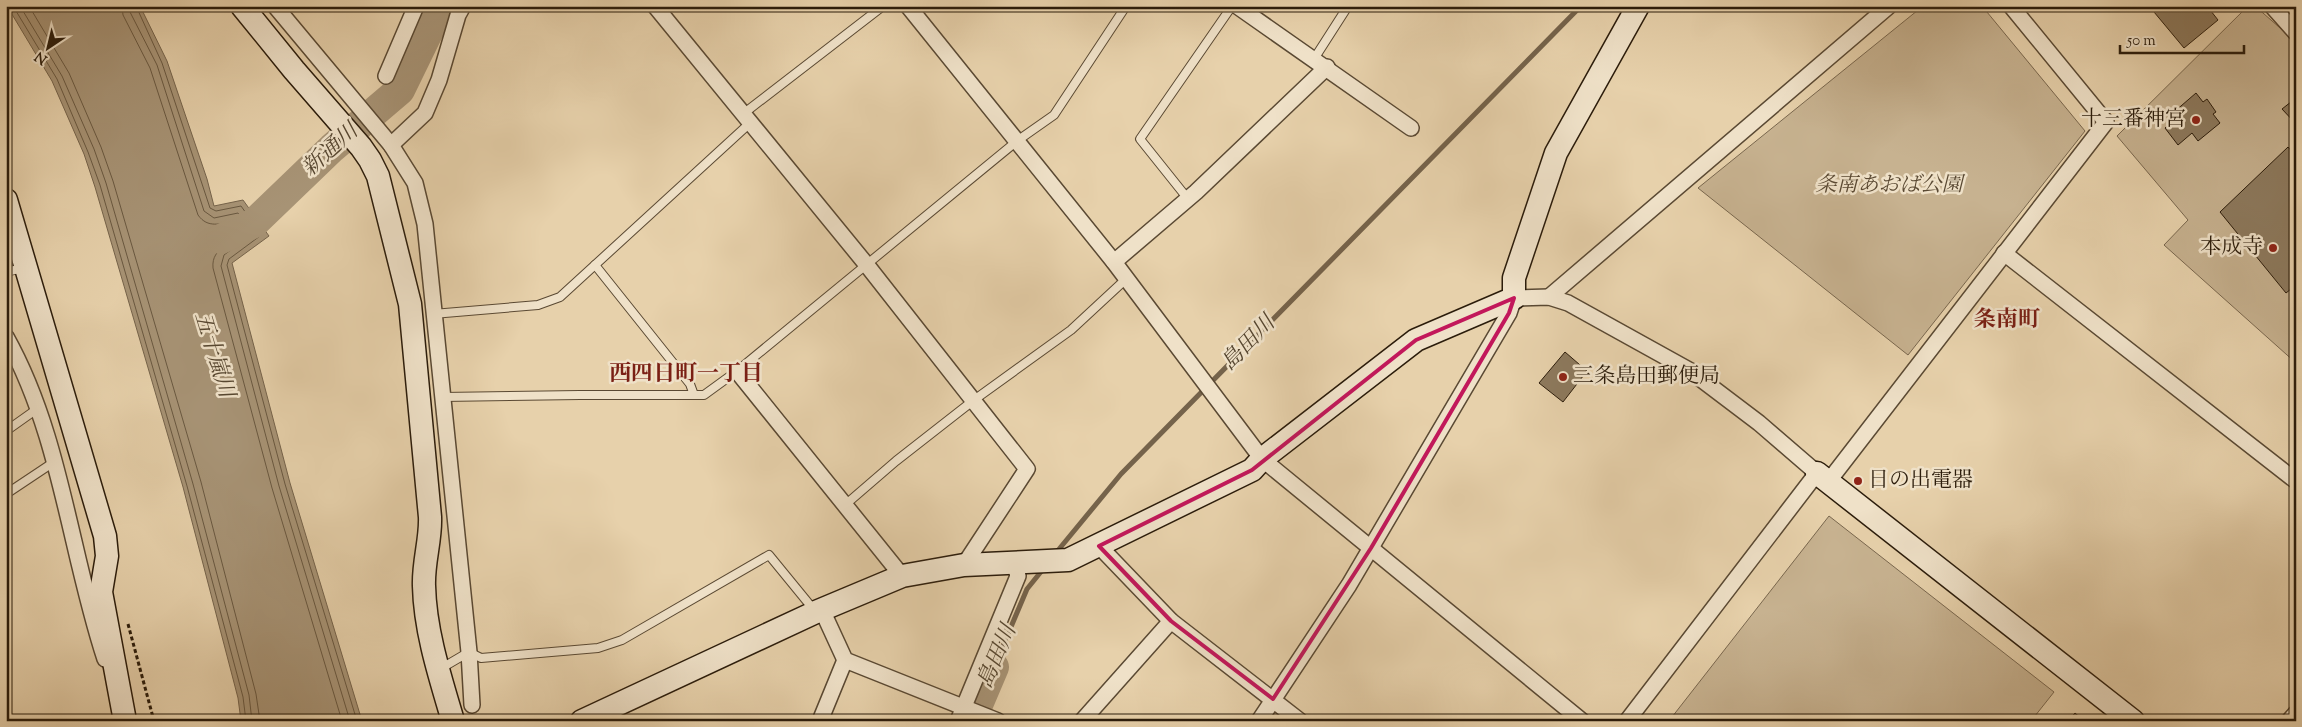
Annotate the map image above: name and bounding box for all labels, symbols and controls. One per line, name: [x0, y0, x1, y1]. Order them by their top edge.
north arrow: [22, 22, 72, 72]
scale bar: [2120, 22, 2243, 54]
text: 50 m: [2126, 31, 2156, 52]
text: N: [31, 46, 52, 68]
place label: 十三番神宮: [2081, 105, 2186, 135]
marker: 十三番神宮: [2190, 114, 2202, 126]
water label: 新通川: [296, 116, 368, 185]
park label: 条南あおば公園: [1816, 171, 1965, 201]
place label: 本成寺: [2200, 233, 2263, 263]
marker: 本成寺: [2267, 242, 2279, 254]
district label: 条南町: [1974, 305, 2040, 337]
water label: 五十嵐川: [185, 308, 242, 404]
water label: 島田川: [1215, 308, 1285, 379]
district label: 西四日町一丁目: [609, 359, 763, 391]
place label: 三条島田郵便局: [1573, 362, 1720, 392]
marker: 三条島田郵便局: [1557, 371, 1569, 383]
place label: 日の出電器: [1868, 466, 1973, 496]
marker: 日の出電器: [1852, 475, 1864, 487]
water label: 島田川: [970, 619, 1026, 694]

